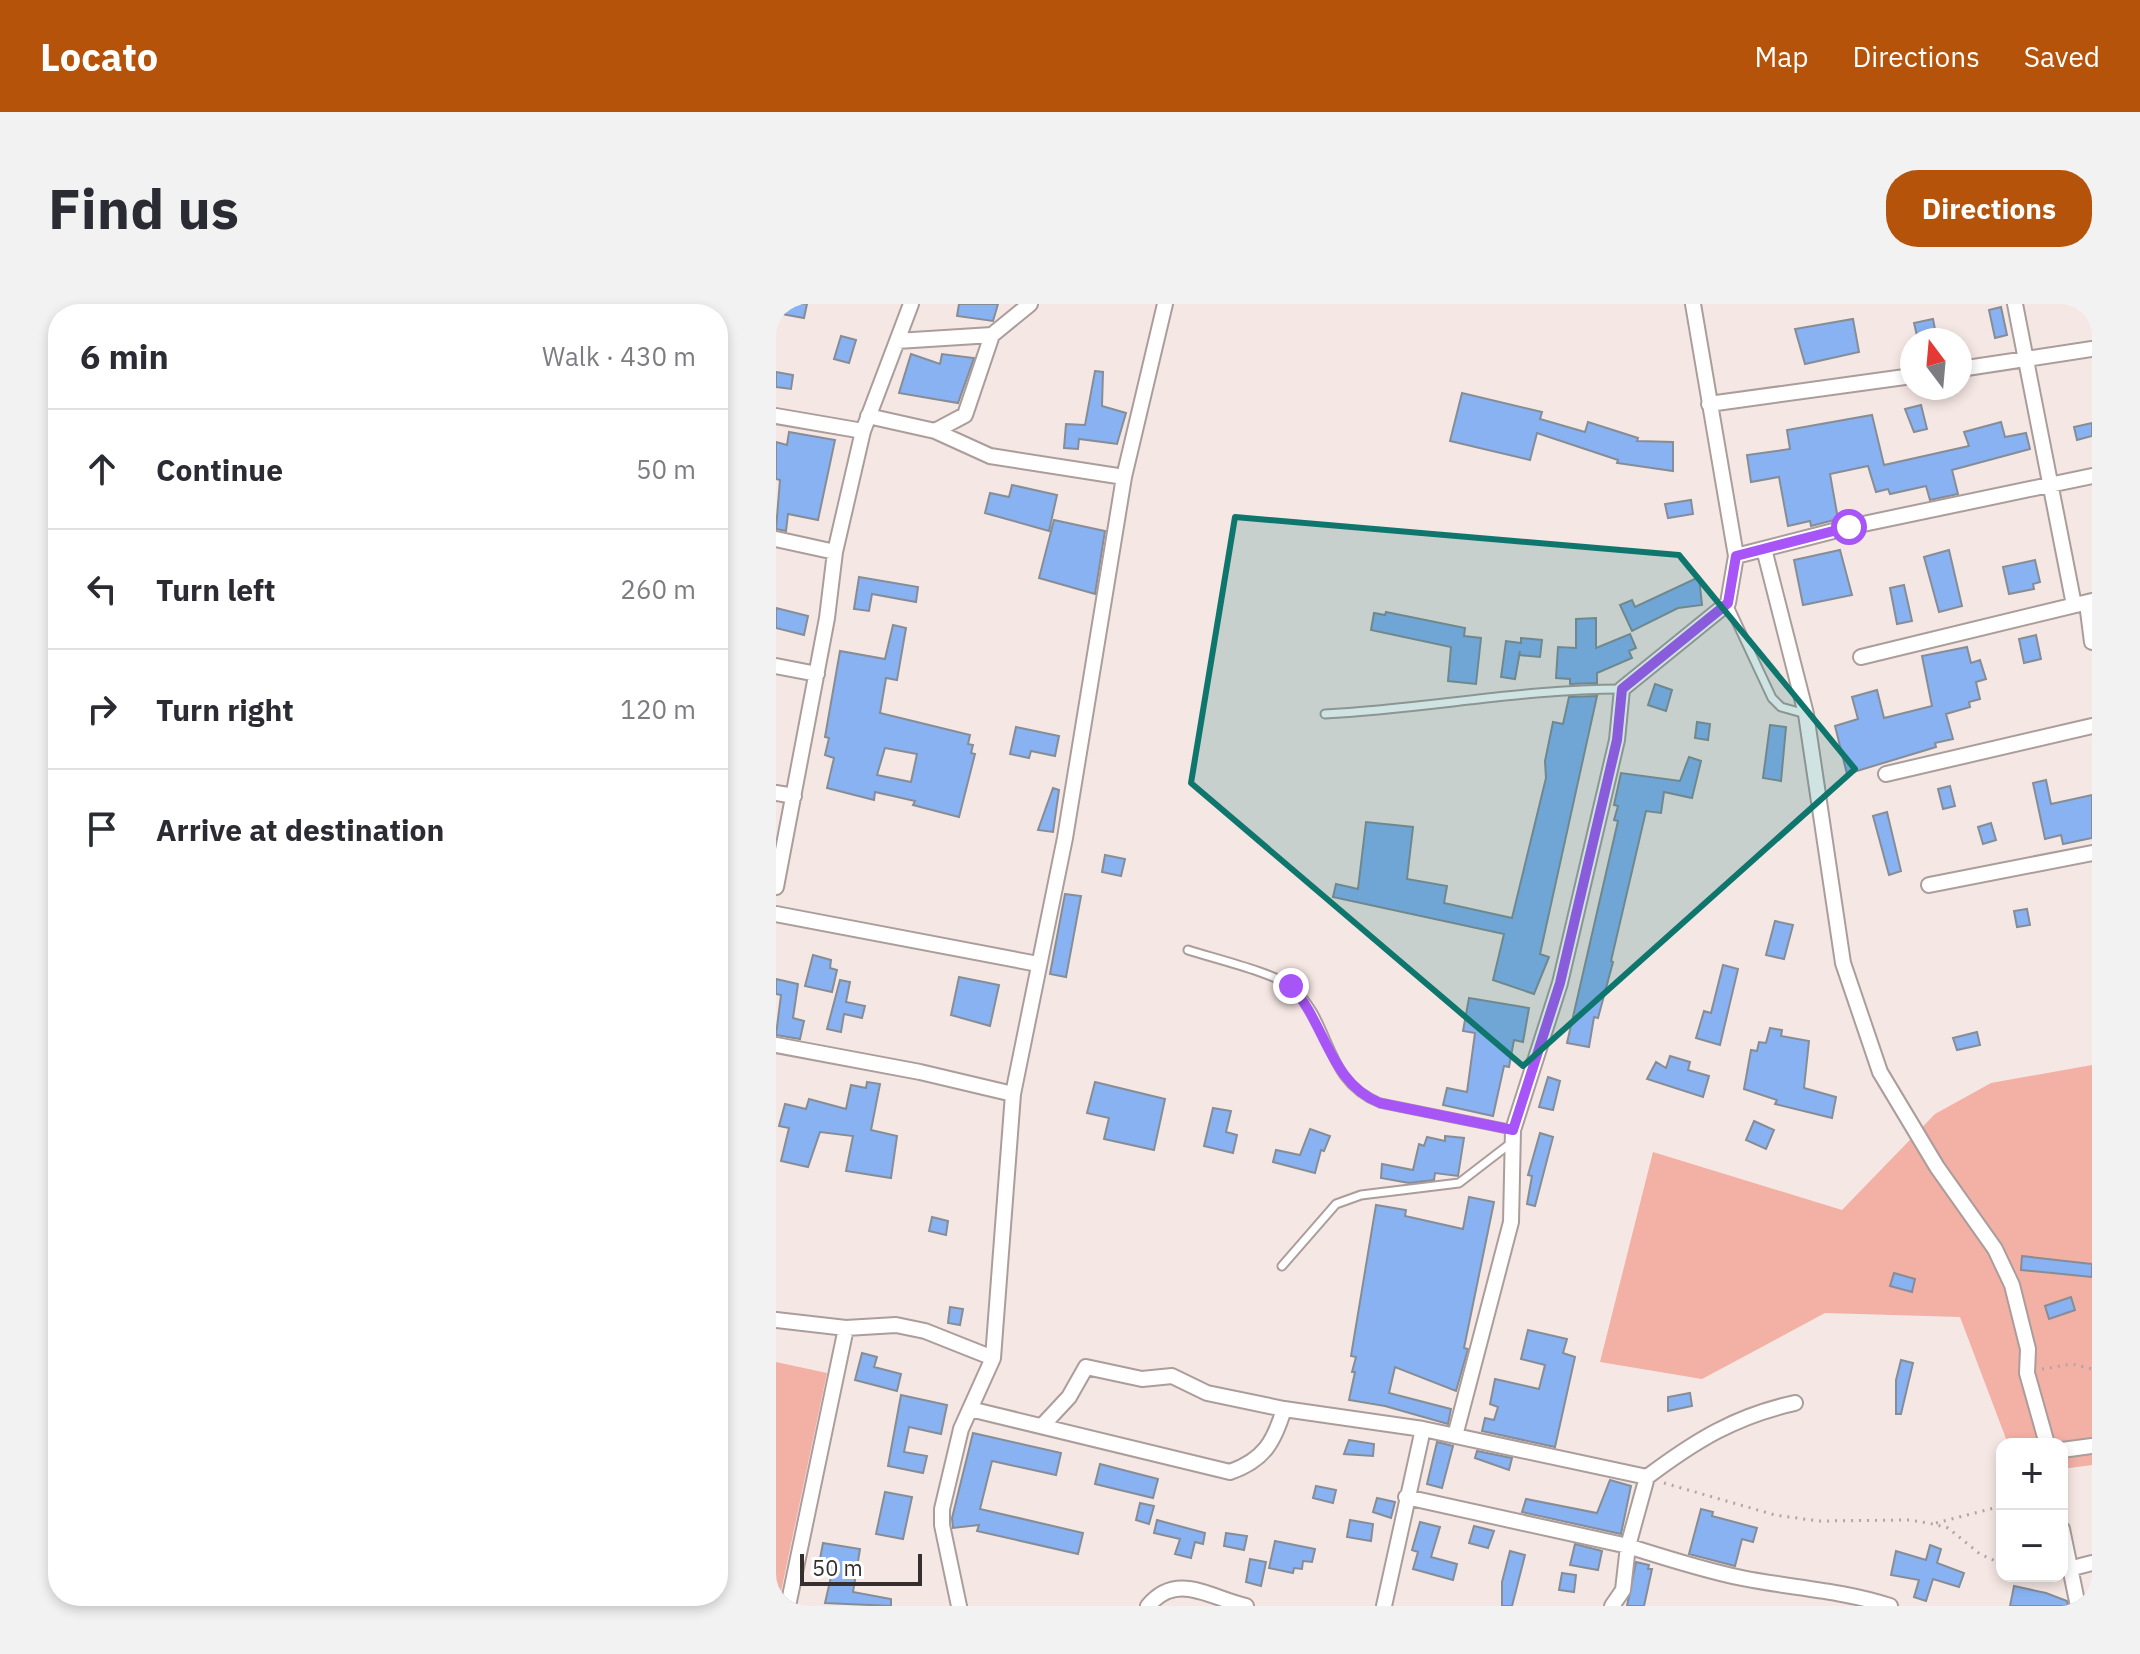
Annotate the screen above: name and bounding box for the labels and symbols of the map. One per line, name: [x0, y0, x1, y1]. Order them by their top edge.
north arrow: [1900, 328, 1972, 400]
route start: [1831, 509, 1867, 545]
route end: [1273, 968, 1309, 1004]
scale bar: [800, 1550, 922, 1586]

